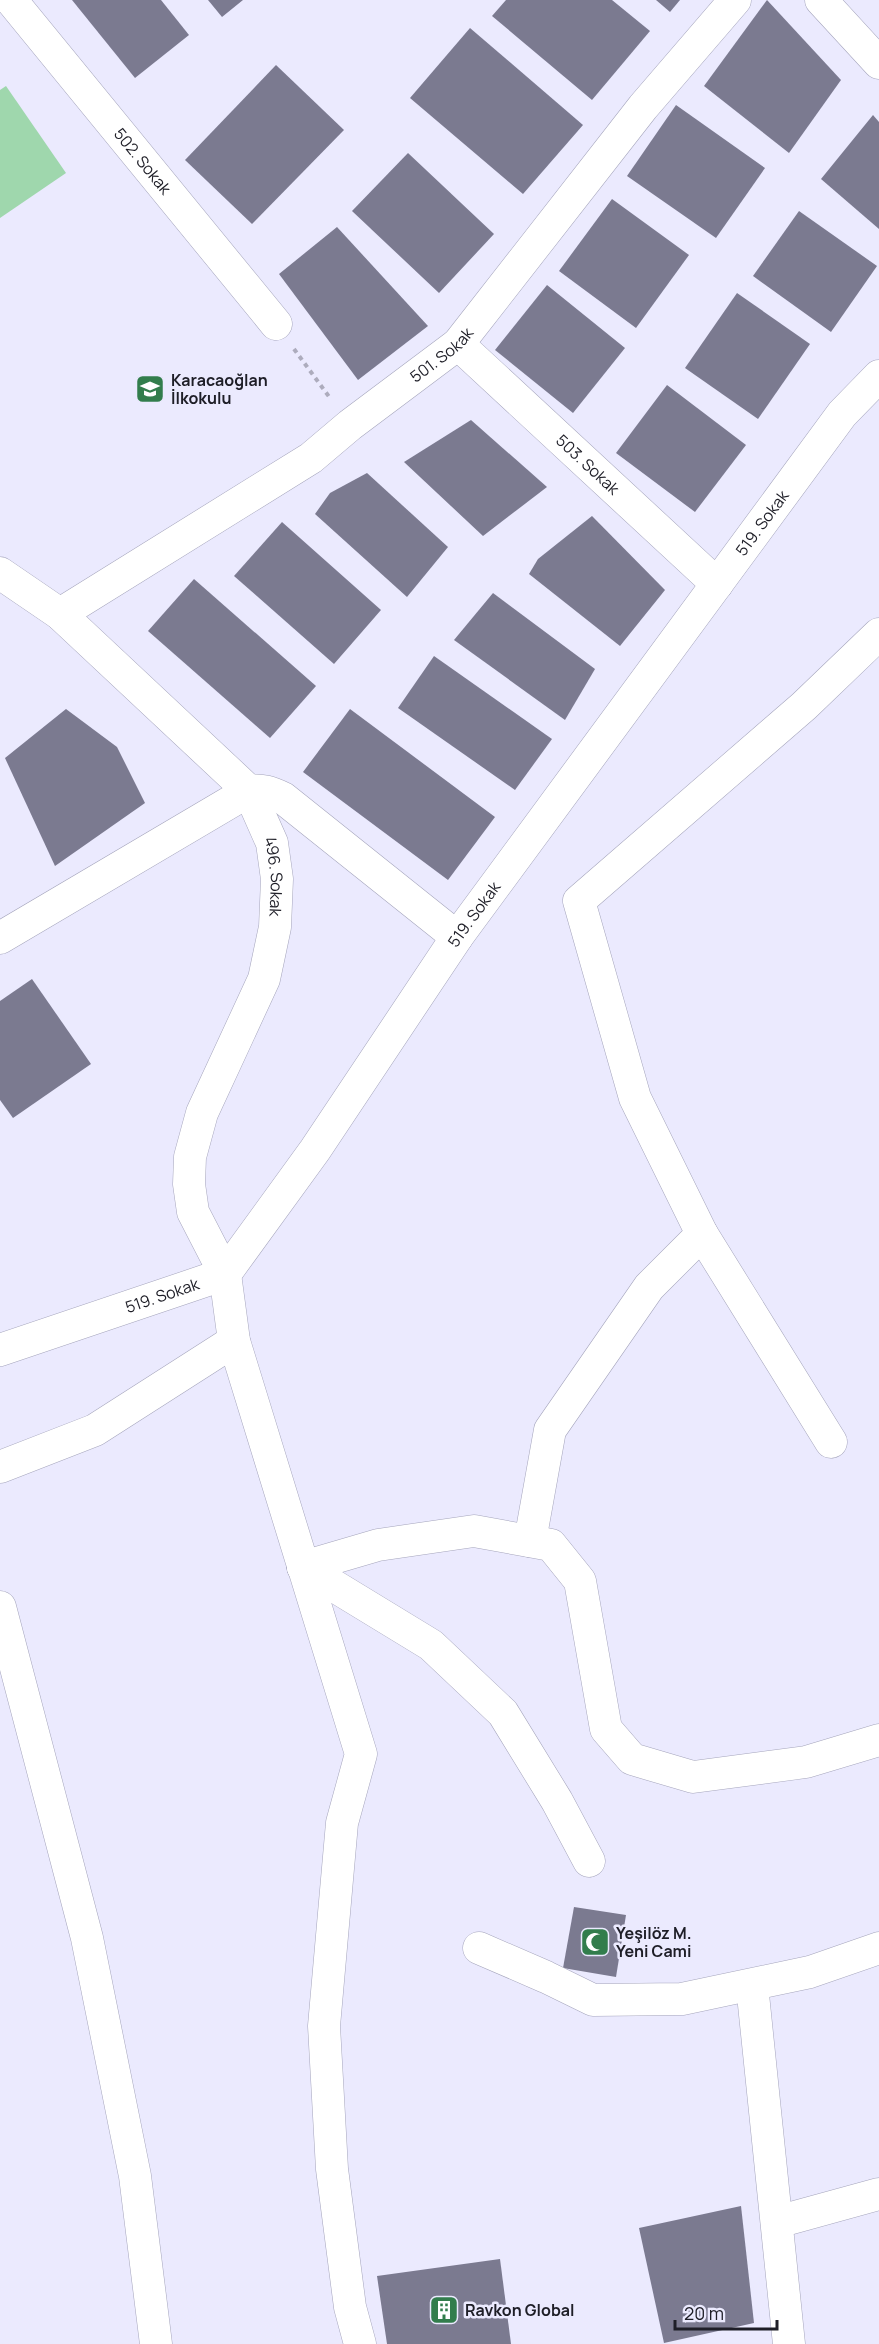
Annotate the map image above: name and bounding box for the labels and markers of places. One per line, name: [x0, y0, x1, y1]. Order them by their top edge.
place label: Karacaoğlan İlkokulu: [171, 369, 268, 409]
school or university icon: Karacaoğlan İlkokulu: [134, 373, 166, 405]
place label: Yeşilöz M. Yeni Cami: [616, 1922, 692, 1962]
mosque icon: Yeşilöz M. Yeni Cami: [579, 1926, 611, 1958]
building icon: Ravkon Global: [428, 2294, 460, 2326]
place label: Ravkon Global: [465, 2299, 575, 2321]

